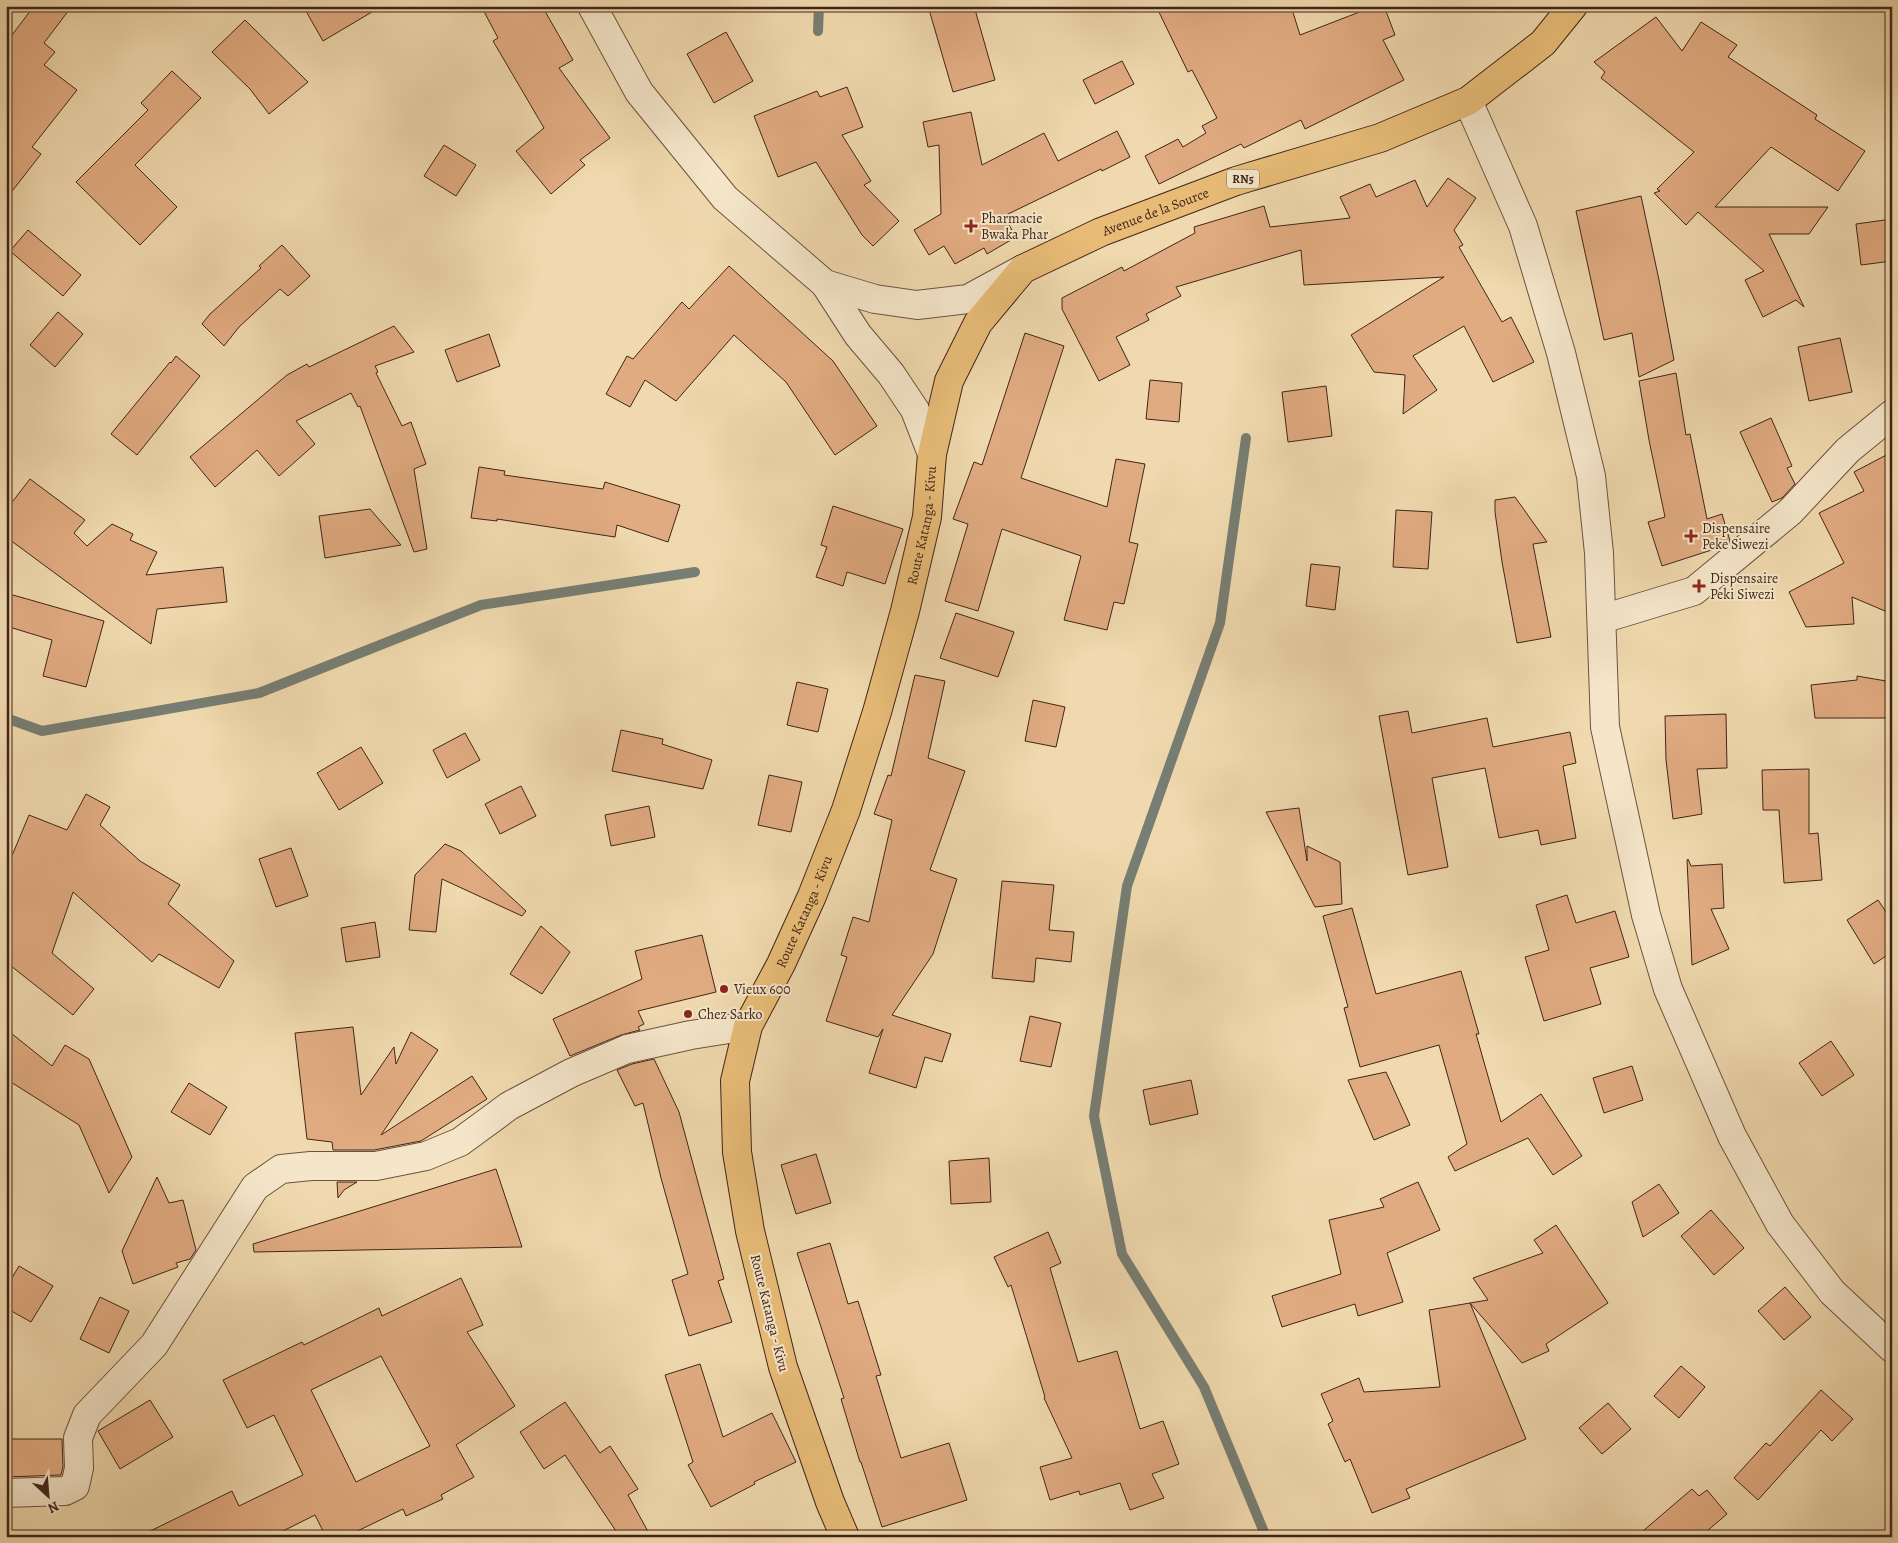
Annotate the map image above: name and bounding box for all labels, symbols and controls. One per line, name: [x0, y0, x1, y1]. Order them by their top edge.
road number: RN5: [1227, 170, 1259, 188]
street label: Avenue de la Source: [1099, 183, 1212, 241]
place label: Pharmacie Bwaka Phar: [981, 209, 1049, 244]
marker: Pharmacie Bwaka Phar: [965, 220, 977, 232]
street label: Route Katanga - Kivu: [902, 465, 941, 587]
place label: Dispensaire Peke Siwezi: [1702, 519, 1770, 554]
marker: Dispensaire Peke Siwezi: [1684, 529, 1698, 543]
place label: Dispensaire Peki Siwezi: [1710, 569, 1778, 604]
marker: Dispensaire Peki Siwezi: [1692, 579, 1706, 593]
street label: Route Katanga - Kivu: [772, 852, 837, 971]
place label: Vieux 600: [733, 980, 791, 999]
marker: Vieux 600: [718, 983, 730, 995]
place label: Chez Sarko: [698, 1005, 762, 1024]
marker: Chez Sarko: [682, 1008, 694, 1020]
street label: Route Katanga - Kivu: [746, 1252, 793, 1374]
north arrow: [22, 1470, 72, 1520]
text: N: [45, 1496, 62, 1518]

